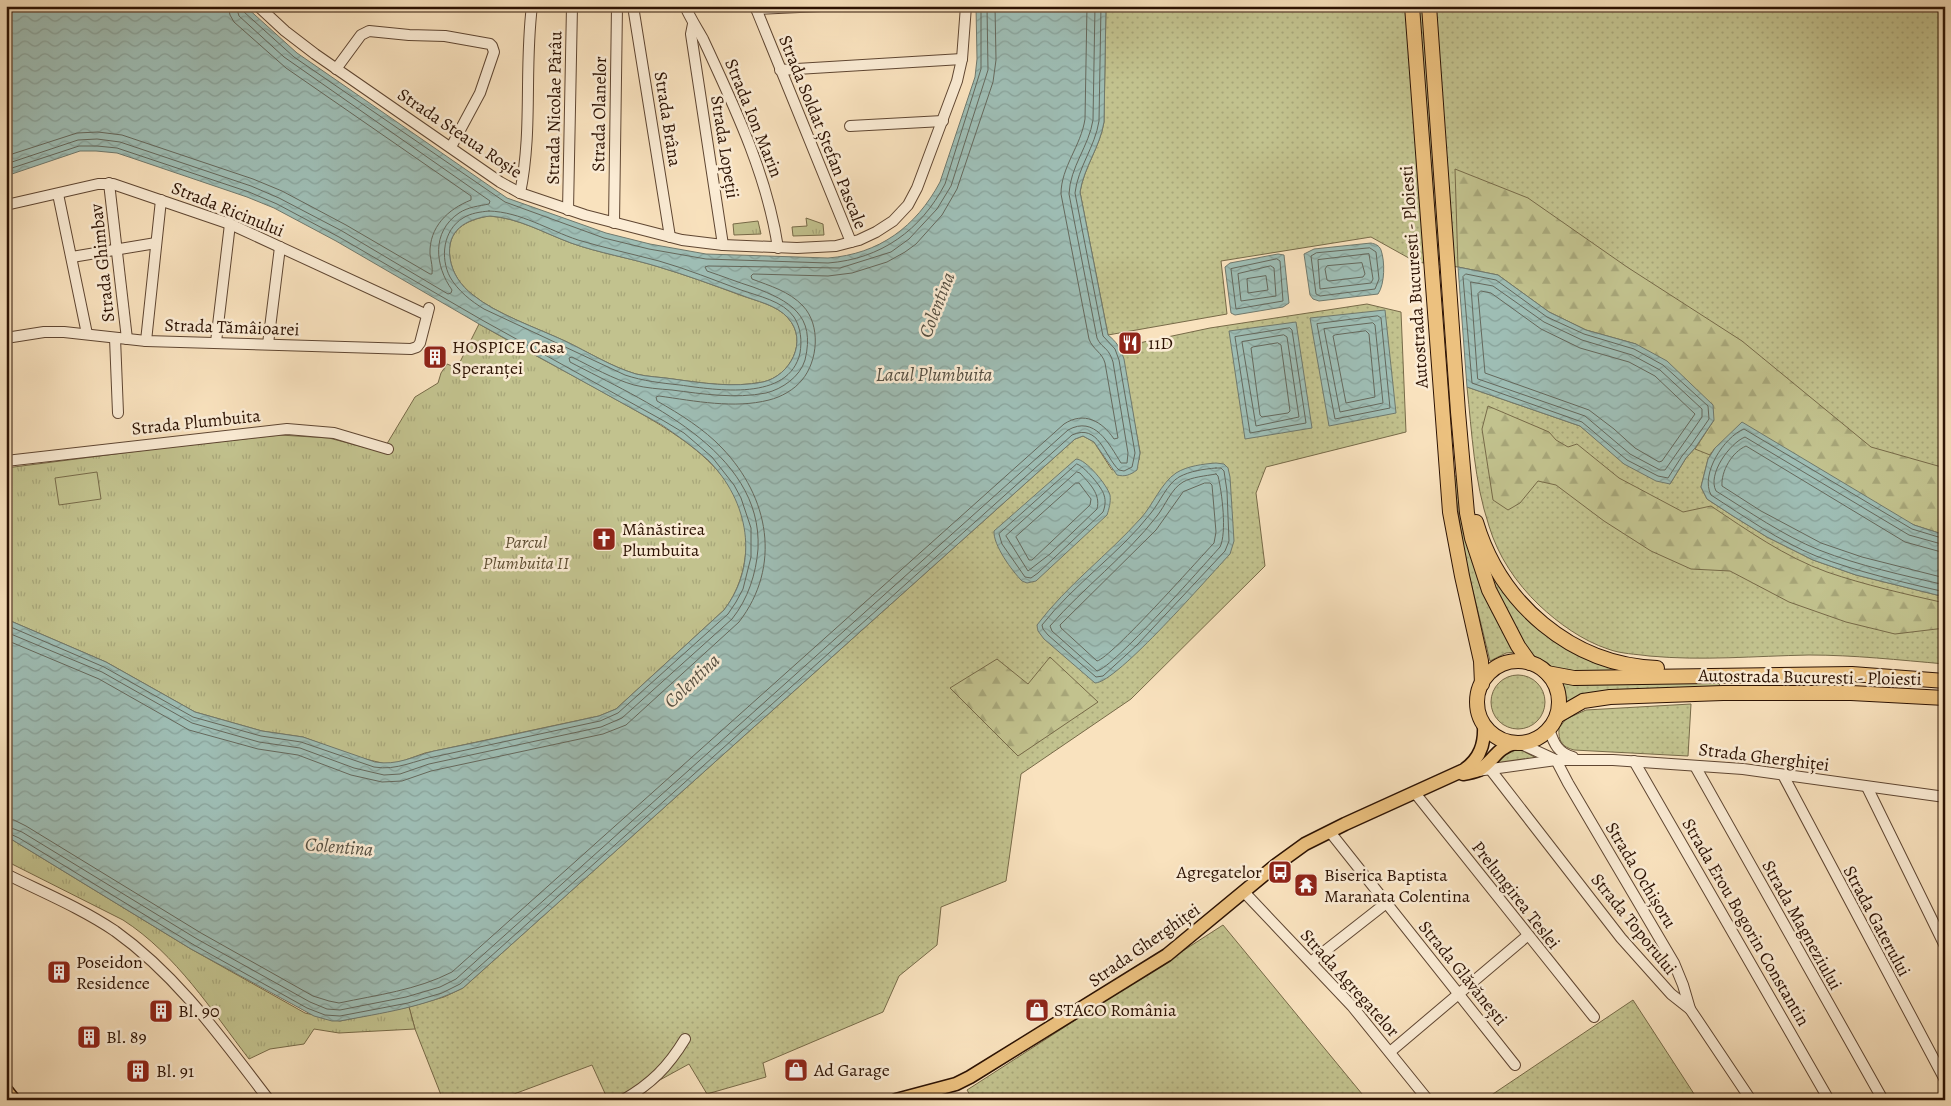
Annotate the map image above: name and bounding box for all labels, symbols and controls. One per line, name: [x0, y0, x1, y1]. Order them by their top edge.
street label: Strada Nicolae Pârâu: [541, 31, 567, 185]
street label: Strada Soldat Ștefan Pascale: [773, 32, 873, 232]
street label: Strada Ion Marin: [719, 55, 789, 181]
street label: Strada Olanelor: [586, 56, 612, 172]
street label: Strada Brâna: [649, 70, 687, 169]
street label: Strada Steaua Roșie: [393, 82, 527, 184]
street label: Strada Lopeții: [705, 94, 745, 200]
street label: Autostrada Bucuresti - Ploiesti: [1394, 165, 1434, 390]
street label: Strada Ricinului: [168, 175, 288, 243]
street label: Strada Ghimbav: [84, 202, 120, 323]
water label: Colentina: [913, 268, 961, 342]
street label: Strada Tămâioarei: [164, 313, 300, 341]
restaurant icon: 11D: [1117, 330, 1143, 356]
place label: 11D: [1148, 331, 1173, 355]
place label: HOSPICE Casa Speranței: [452, 335, 565, 380]
building icon: HOSPICE Casa Speranței: [422, 344, 448, 370]
water label: Lacul Plumbuita: [876, 362, 993, 388]
street label: Strada Plumbuita: [130, 403, 262, 441]
place label: Mânăstirea Plumbuita: [622, 517, 706, 562]
church icon: Mânăstirea Plumbuita: [591, 526, 617, 552]
park label: Parcul Plumbuita II: [483, 530, 570, 575]
water label: Colentina: [658, 648, 726, 714]
street label: Autostrada Bucuresti - Ploiesti: [1697, 663, 1922, 691]
street label: Strada Gherghiței: [1697, 737, 1831, 777]
street label: Strada Erou Bogorin Constantin: [1677, 814, 1816, 1030]
street label: Strada Ochișoru: [1600, 817, 1682, 933]
water label: Colentina: [304, 831, 374, 863]
street label: Prelungirea Teslei: [1466, 836, 1566, 954]
street label: Strada Magneziului: [1756, 856, 1848, 994]
bus stop icon: Agregatelor: [1267, 859, 1293, 885]
place label: Agregatelor: [1175, 860, 1262, 884]
street label: Strada Gaterului: [1838, 861, 1916, 981]
place label: Biserica Baptista Maranata Colentina: [1324, 863, 1471, 908]
street label: Strada Toporului: [1586, 868, 1682, 980]
temple icon: Biserica Baptista Maranata Colentina: [1293, 872, 1319, 898]
street label: Strada Gherghiței: [1083, 897, 1205, 993]
street label: Strada Glăvănești: [1413, 915, 1513, 1031]
street label: Strada Agregatelor: [1295, 924, 1405, 1042]
place label: Poseidon Residence: [76, 950, 150, 995]
building icon: Poseidon Residence: [46, 959, 72, 985]
shop icon: STACO România: [1024, 997, 1050, 1023]
building icon: Bl. 90: [148, 998, 174, 1024]
place label: STACO România: [1054, 998, 1177, 1022]
place label: Bl. 90: [178, 999, 220, 1023]
building icon: Bl. 89: [76, 1024, 102, 1050]
place label: Bl. 89: [106, 1025, 147, 1049]
shop icon: Ad Garage: [783, 1057, 809, 1083]
building icon: Bl. 91: [125, 1058, 151, 1084]
place label: Ad Garage: [813, 1058, 890, 1082]
place label: Bl. 91: [156, 1059, 194, 1083]

